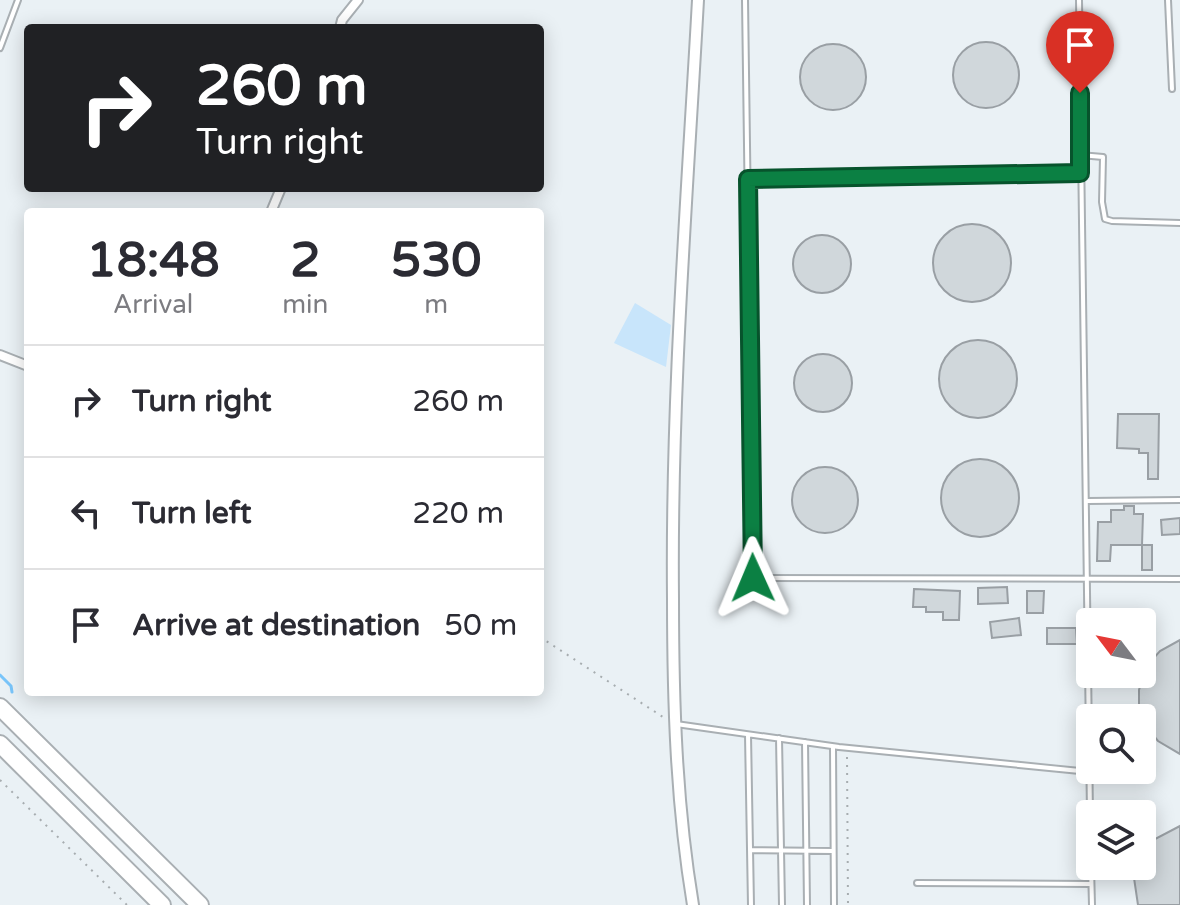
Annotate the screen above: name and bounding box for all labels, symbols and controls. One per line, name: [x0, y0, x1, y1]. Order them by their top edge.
pin: [1046, 11, 1114, 93]
icon: arrive: [1058, 23, 1102, 67]
text: 260 m: [196, 53, 367, 120]
icon: right: [64, 56, 168, 160]
text: Turn right: [196, 121, 363, 164]
text: 18:48: [87, 232, 220, 290]
text: 2: [290, 232, 320, 290]
text: 530: [391, 232, 481, 290]
text: Arrival: [113, 289, 193, 320]
text: min: [282, 289, 328, 320]
text: m: [424, 289, 448, 320]
icon: right: [64, 379, 108, 423]
text: Turn right: [132, 383, 272, 420]
text: 260 m: [412, 383, 504, 420]
icon: left: [64, 491, 108, 535]
text: Turn left: [132, 495, 251, 532]
text: 220 m: [412, 495, 504, 532]
position arrow: [711, 536, 795, 620]
icon: arrive: [64, 603, 108, 647]
text: Arrive at destination: [132, 607, 420, 644]
text: 50 m: [444, 607, 517, 644]
north arrow: [1076, 608, 1156, 688]
map controls: [1076, 608, 1156, 880]
button: search: [1076, 704, 1156, 784]
button: layers: [1076, 800, 1156, 880]

